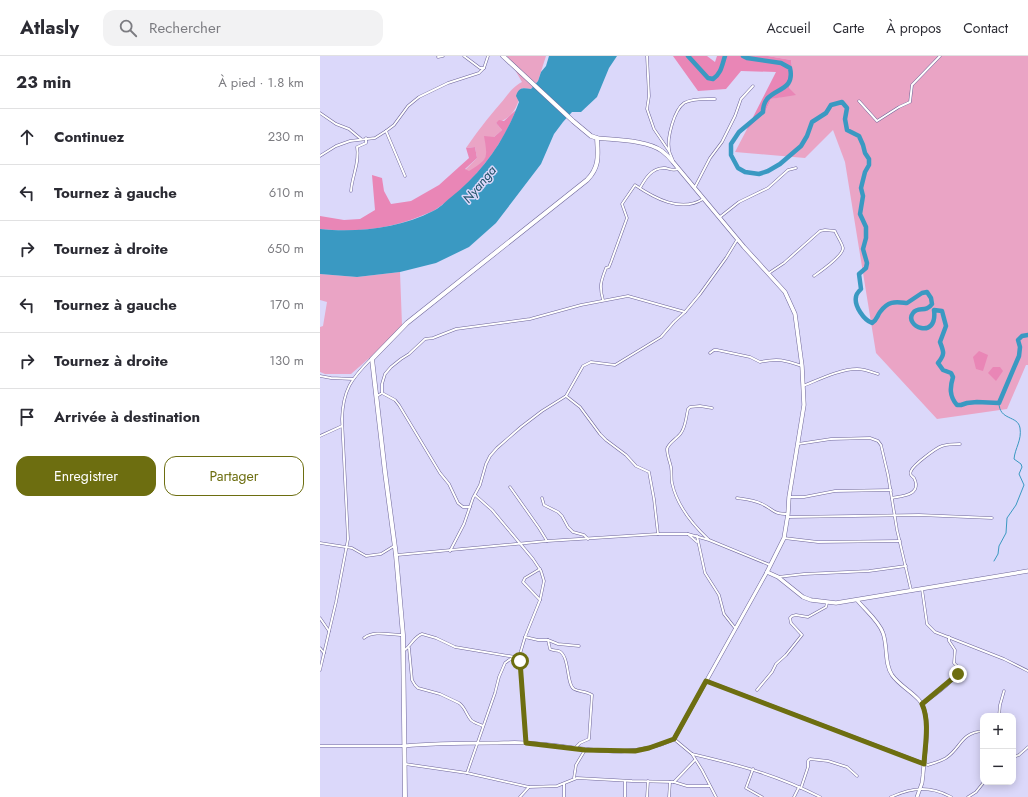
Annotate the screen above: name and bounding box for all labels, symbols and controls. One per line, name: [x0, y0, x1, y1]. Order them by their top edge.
search box: [103, 10, 383, 46]
text: Atlasly: [20, 14, 79, 41]
icon: search: [117, 17, 139, 39]
text: Rechercher: [149, 17, 221, 39]
text: Accueil: [767, 18, 811, 38]
text: Carte: [833, 18, 864, 38]
text: À propos: [886, 18, 941, 38]
text: Contact: [963, 18, 1008, 38]
text: 23 min: [16, 70, 71, 94]
text: À pied · 1.8 km: [218, 73, 304, 92]
icon: ahead: [16, 126, 38, 148]
text: Continuez: [54, 126, 124, 148]
text: 230 m: [268, 127, 304, 146]
water label: Nyanga: [458, 162, 501, 207]
icon: left: [16, 182, 38, 204]
text: Tournez à gauche: [54, 182, 177, 204]
text: 610 m: [269, 183, 304, 202]
icon: right: [16, 238, 38, 260]
text: Tournez à droite: [54, 238, 168, 260]
text: 650 m: [267, 239, 304, 258]
icon: left: [16, 294, 38, 316]
text: Tournez à gauche: [54, 294, 177, 316]
text: 170 m: [269, 295, 304, 314]
icon: right: [16, 350, 38, 372]
text: Tournez à droite: [54, 350, 168, 372]
text: 130 m: [269, 351, 304, 370]
icon: arrive: [16, 406, 38, 428]
text: Arrivée à destination: [54, 406, 200, 428]
button: Enregistrer: [16, 456, 156, 496]
button: Partager: [164, 456, 304, 496]
route start: [511, 652, 529, 670]
route end: [949, 665, 967, 683]
map controls: [980, 713, 1016, 785]
button: +: [980, 713, 1016, 749]
button: −: [980, 749, 1016, 785]

